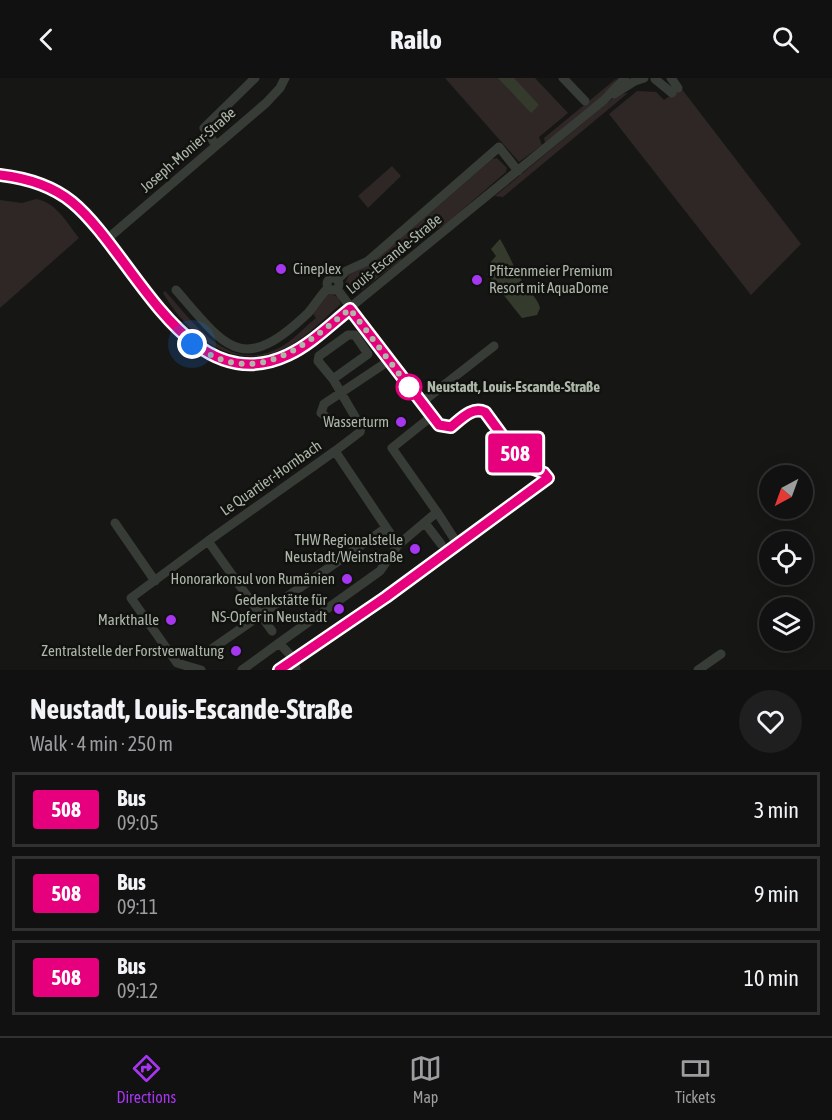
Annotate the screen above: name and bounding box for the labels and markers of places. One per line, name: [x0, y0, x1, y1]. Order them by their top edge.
place label: Cineplex: [293, 260, 341, 277]
marker: Cineplex: [274, 262, 288, 276]
place label: Pfitzenmeier Premium Resort mit AquaDome: [489, 262, 613, 296]
marker: Pfitzenmeier Premium Resort mit AquaDome: [470, 273, 484, 287]
marker: Neustadt, Louis-Escande-Straße: [396, 374, 422, 400]
place label: Neustadt, Louis-Escande-Straße: [427, 378, 600, 395]
place label: Wasserturm: [323, 413, 389, 430]
marker: Wasserturm: [394, 415, 408, 429]
place label: THW Regionalstelle Neustadt/Weinstraße: [284, 531, 403, 565]
marker: THW Regionalstelle Neustadt/Weinstraße: [408, 542, 422, 556]
place label: Honorarkonsul von Rumänien: [170, 570, 335, 587]
marker: Honorarkonsul von Rumänien: [340, 572, 354, 586]
place label: Gedenkstätte für NS-Opfer in Neustadt: [211, 591, 328, 625]
marker: Gedenkstätte für NS-Opfer in Neustadt: [332, 602, 346, 616]
place label: Markthalle: [98, 611, 159, 628]
marker: Markthalle: [164, 613, 178, 627]
place label: Zentralstelle der Forstverwaltung: [41, 642, 225, 659]
marker: Zentralstelle der Forstverwaltung: [229, 644, 243, 658]

